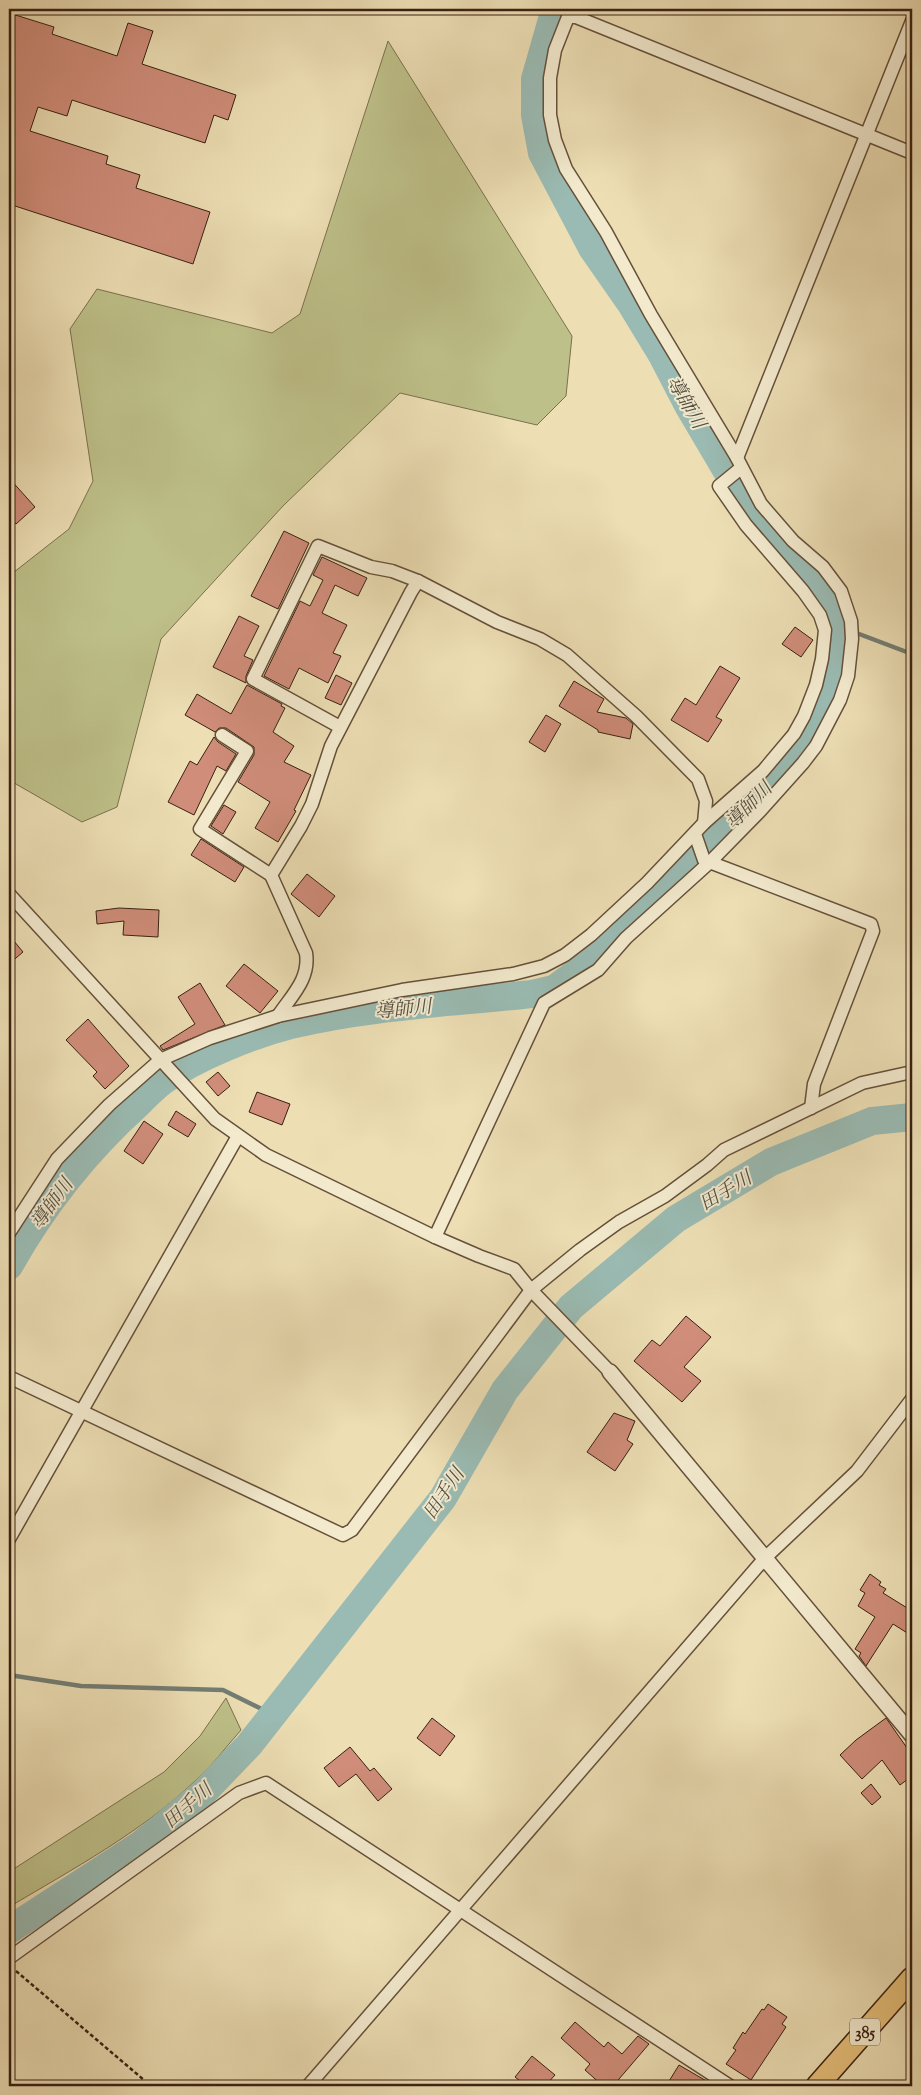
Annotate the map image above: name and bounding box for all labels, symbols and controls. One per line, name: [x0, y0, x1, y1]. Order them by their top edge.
water label: 導師川: [659, 372, 712, 436]
water label: 導師川: [720, 775, 781, 837]
water label: 導師川: [373, 994, 435, 1027]
water label: 田手川: [695, 1165, 759, 1218]
water label: 導師川: [25, 1172, 82, 1235]
water label: 田手川: [418, 1462, 473, 1526]
water label: 田手川: [158, 1777, 221, 1836]
road number: 385: [850, 2018, 880, 2045]

